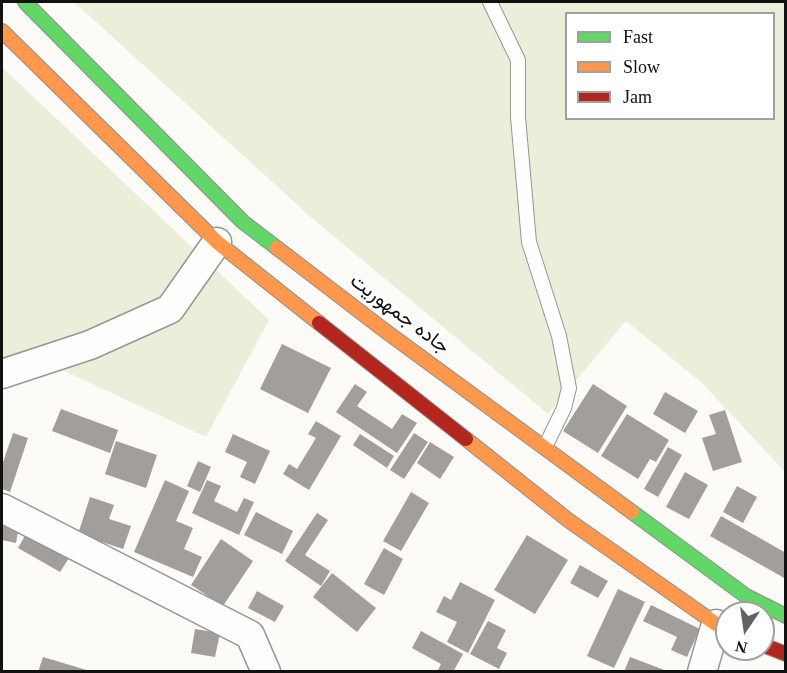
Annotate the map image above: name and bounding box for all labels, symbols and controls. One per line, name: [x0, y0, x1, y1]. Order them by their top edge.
legend: [565, 12, 775, 120]
text: Fast: [623, 27, 653, 47]
text: Slow: [623, 57, 660, 77]
text: Jam: [623, 87, 652, 107]
street label: جاده جمهوریت: [344, 271, 452, 361]
north arrow: [715, 601, 775, 661]
text: N: [734, 637, 749, 657]

